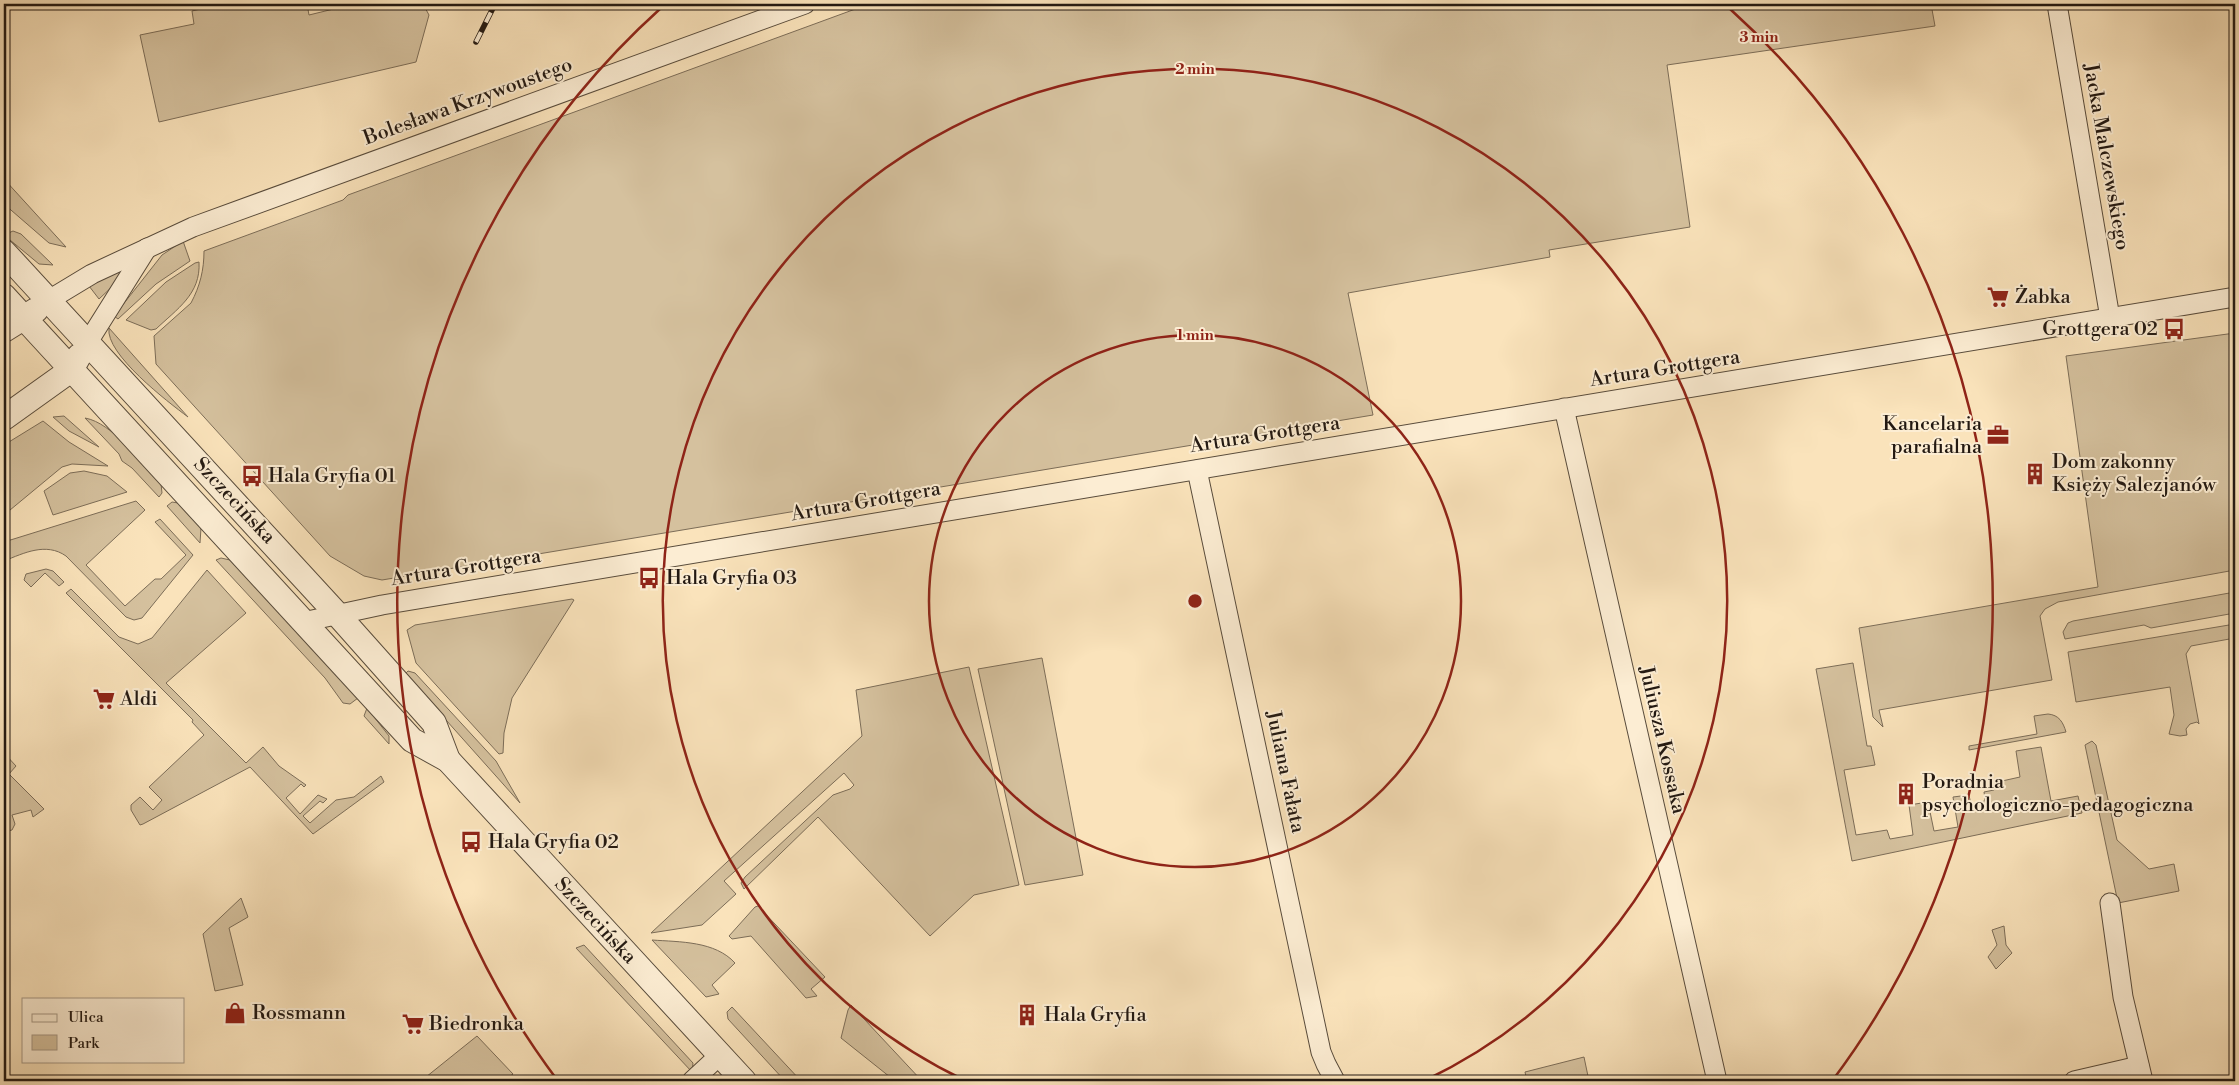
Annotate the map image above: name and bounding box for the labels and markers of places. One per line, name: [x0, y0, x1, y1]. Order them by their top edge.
supermarket icon: Żabka: [1985, 284, 2011, 310]
place label: Żabka: [2015, 284, 2072, 310]
bus stop icon: Grottgera 02: [2161, 316, 2187, 342]
place label: Grottgera 02: [2042, 317, 2158, 342]
place label: Kancelaria parafialna: [1883, 412, 1983, 460]
office icon: Kancelaria parafialna: [1985, 422, 2011, 448]
place label: Dom zakonny Księży Salezjanów: [2052, 450, 2217, 498]
building icon: Dom zakonny Księży Salezjanów: [2022, 461, 2048, 487]
bus stop icon: Hala Gryfia 01: [239, 463, 265, 489]
place label: Hala Gryfia 01: [268, 464, 396, 489]
bus stop icon: Hala Gryfia 03: [636, 565, 662, 591]
place label: Hala Gryfia 03: [666, 566, 797, 591]
centre of rings: [1186, 592, 1204, 610]
supermarket icon: Aldi: [91, 686, 117, 712]
place label: Aldi: [119, 687, 158, 712]
place label: Poradnia psychologiczno-pedagogiczna: [1922, 770, 2194, 818]
building icon: Poradnia psychologiczno-pedagogiczna: [1893, 781, 1919, 807]
bus stop icon: Hala Gryfia 02: [458, 829, 484, 855]
place label: Hala Gryfia 02: [488, 830, 619, 855]
shop icon: Rossmann: [222, 1000, 248, 1026]
place label: Rossmann: [252, 1001, 346, 1026]
building icon: Hala Gryfia: [1014, 1002, 1040, 1028]
place label: Hala Gryfia: [1044, 1003, 1147, 1028]
supermarket icon: Biedronka: [400, 1011, 426, 1037]
place label: Biedronka: [428, 1012, 525, 1037]

